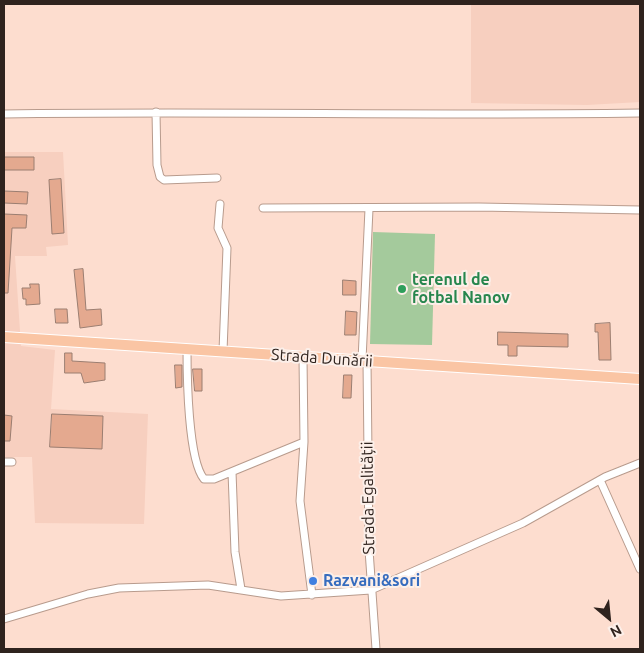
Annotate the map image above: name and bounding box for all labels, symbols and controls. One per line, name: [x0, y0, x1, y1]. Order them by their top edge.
place label: terenul de fotbal Nanov: [412, 270, 510, 308]
marker: terenul de fotbal Nanov: [396, 283, 408, 295]
street label: Strada Dunării: [271, 345, 373, 371]
street label: Strada Egalității: [357, 441, 379, 555]
place label: Razvani&sori: [323, 571, 420, 591]
marker: Razvani&sori: [307, 575, 319, 587]
north arrow: [584, 593, 634, 643]
text: N: [608, 622, 624, 641]

